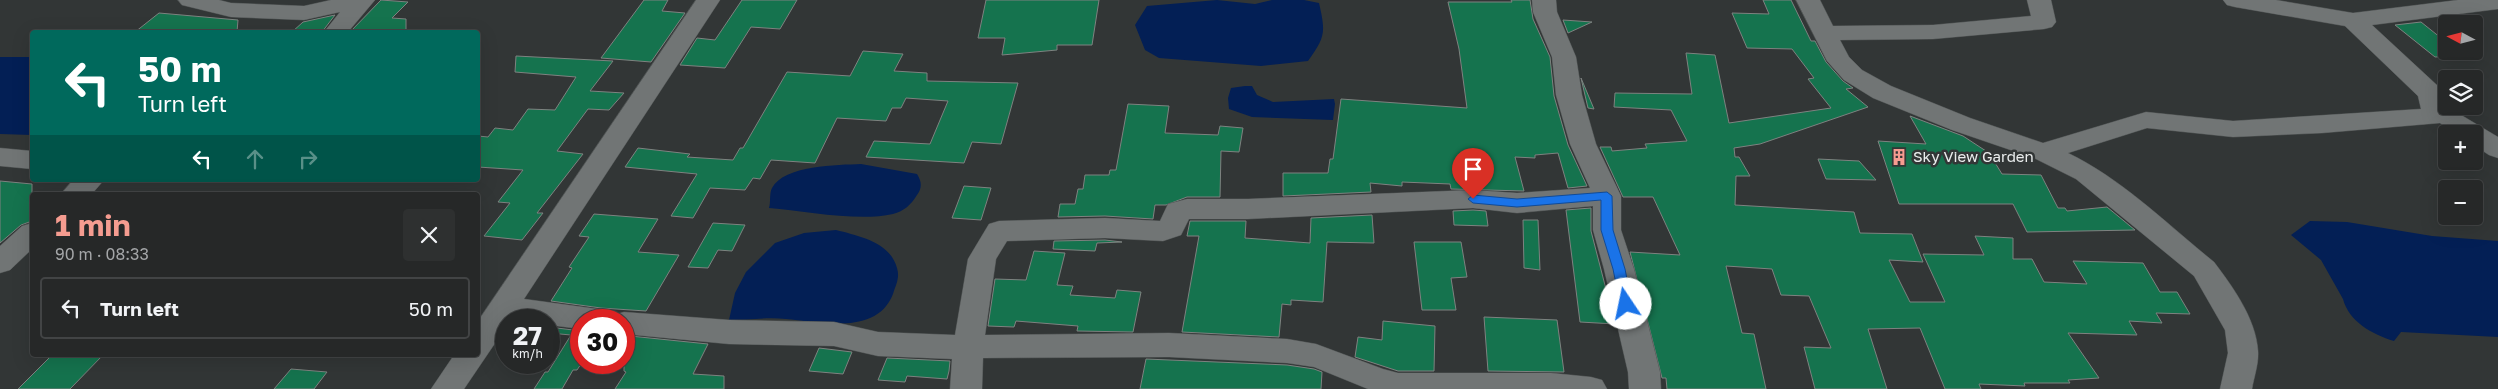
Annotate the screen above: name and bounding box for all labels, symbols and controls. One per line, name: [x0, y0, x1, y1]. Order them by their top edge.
north arrow: [2438, 15, 2482, 60]
map controls: [2438, 15, 2483, 225]
text: 50 m: [138, 48, 221, 90]
icon: left: [55, 50, 120, 115]
button: layers: [2438, 70, 2483, 115]
text: Turn left: [138, 90, 227, 117]
button: +: [2438, 125, 2483, 170]
icon: left: [188, 145, 216, 173]
icon: ahead: [241, 145, 269, 173]
icon: right: [294, 145, 322, 173]
building icon: Sky View Garden: [1889, 147, 1909, 167]
place label: Sky View Garden: [1913, 147, 2034, 165]
pin: [1452, 148, 1494, 199]
icon: arrive: [1459, 155, 1487, 183]
button: −: [2438, 180, 2483, 225]
text: 1 min: [55, 207, 131, 243]
button: close: [403, 209, 455, 261]
text: 90 m · 08:33: [55, 244, 149, 264]
position arrow: [1599, 277, 1651, 329]
icon: left: [57, 294, 85, 322]
text: Turn left: [100, 297, 179, 320]
text: 50 m: [409, 297, 453, 320]
speed limit sign: 30: [570, 309, 635, 374]
text: 27: [513, 320, 542, 351]
text: km/h: [512, 346, 543, 361]

